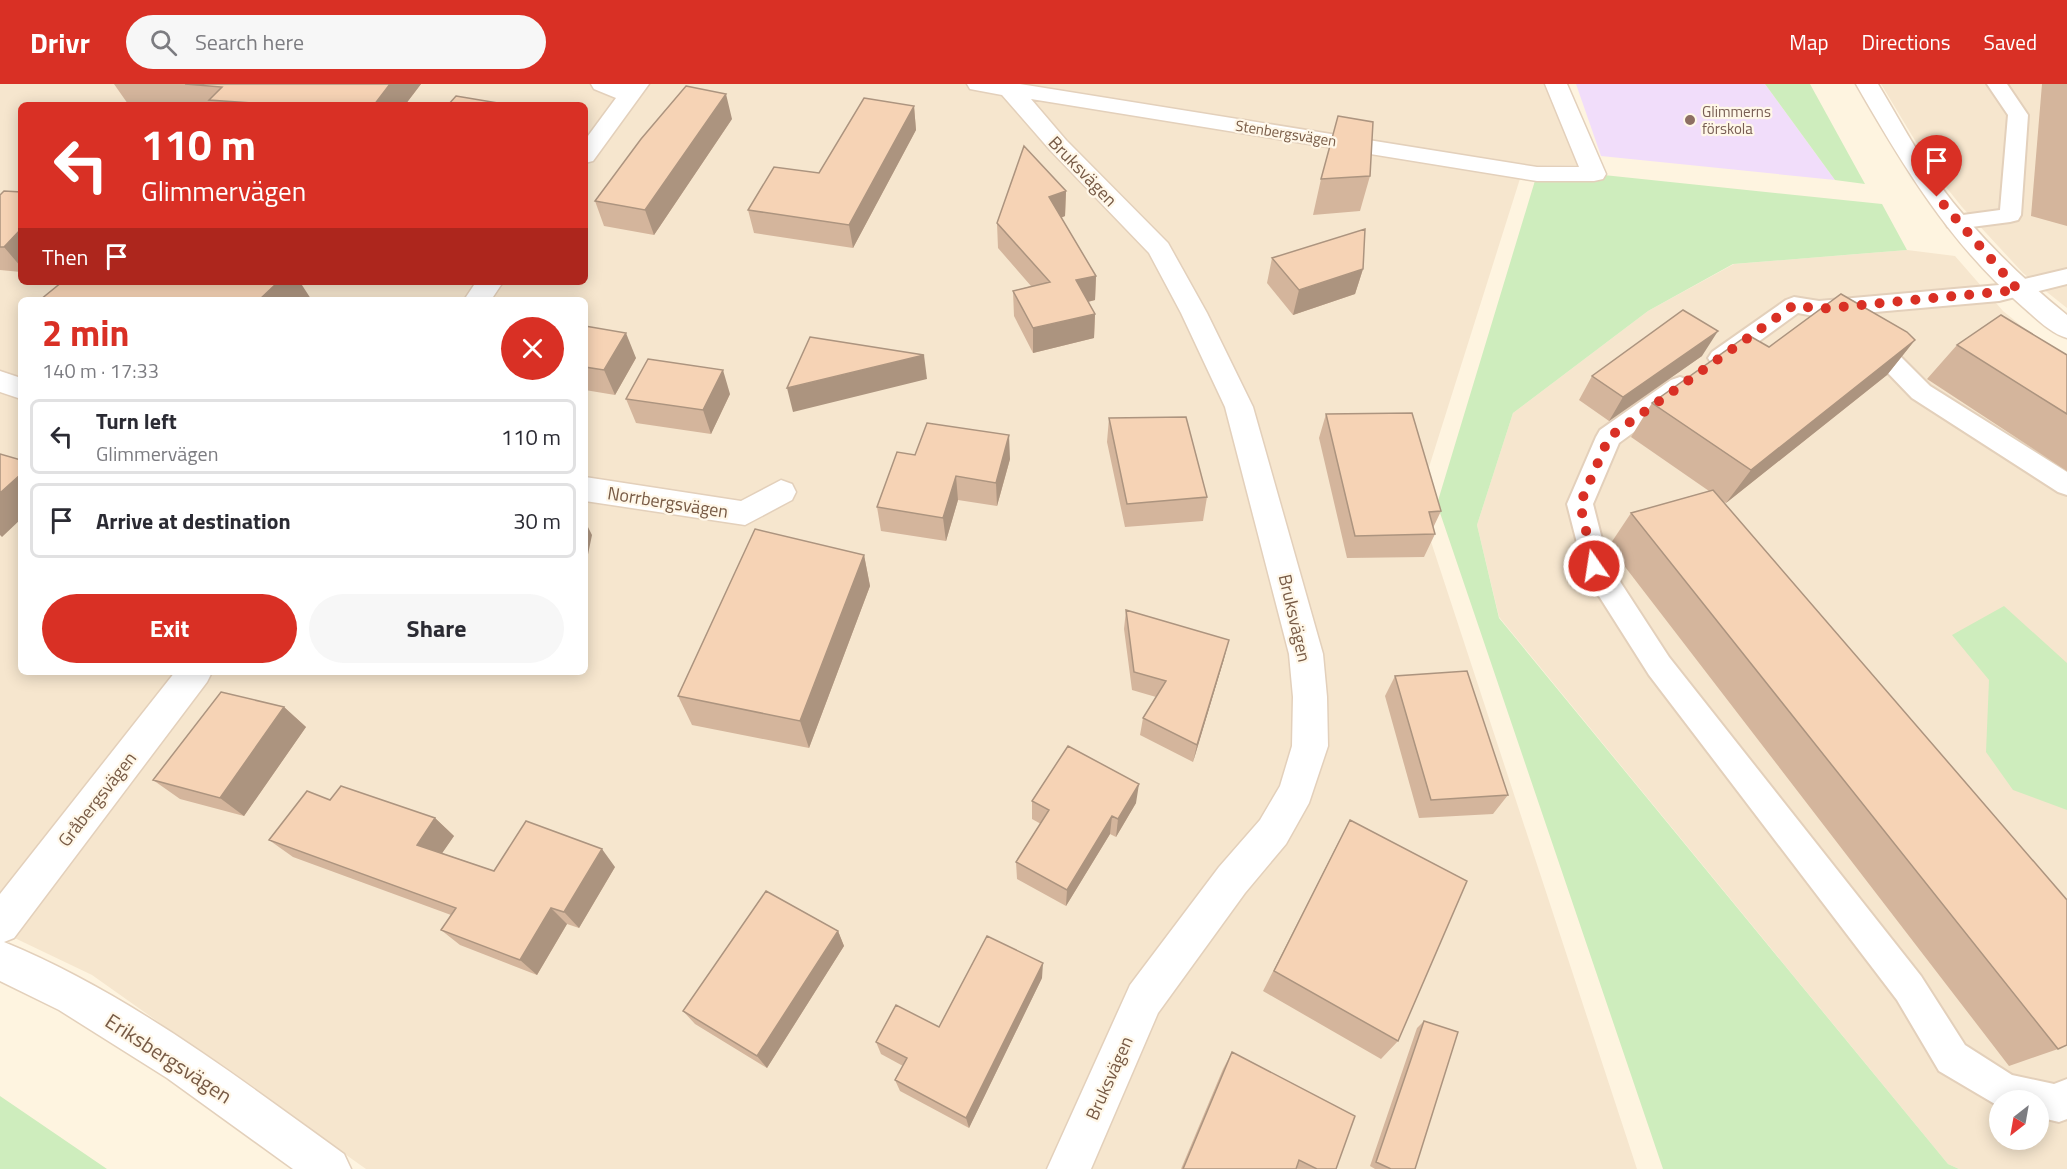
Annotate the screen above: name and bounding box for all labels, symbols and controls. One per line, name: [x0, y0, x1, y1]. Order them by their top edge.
search box: [126, 15, 546, 69]
text: Drivr: [30, 21, 90, 64]
text: Search here: [195, 25, 304, 59]
icon: search: [147, 26, 180, 59]
text: Map: [1789, 26, 1829, 58]
text: Directions: [1862, 26, 1951, 58]
text: Saved: [1984, 26, 2037, 58]
place label: Glimmerns förskola: [1702, 100, 1771, 140]
text: 110 m: [141, 112, 256, 176]
marker: Glimmerns förskola: [1683, 113, 1697, 127]
street label: Stenbergsvägen: [1234, 114, 1338, 152]
icon: left: [42, 126, 120, 204]
street label: Bruksvägen: [1042, 130, 1124, 212]
pin: [1911, 135, 1962, 197]
icon: arrive: [1920, 144, 1953, 177]
text: Glimmervägen: [141, 170, 306, 211]
text: Then: [42, 240, 88, 274]
icon: arrive: [100, 240, 133, 273]
text: 2 min: [42, 305, 129, 360]
button: close: [501, 317, 564, 380]
text: 140 m · 17:33: [42, 355, 159, 386]
text: Turn left: [96, 404, 177, 438]
icon: left: [45, 420, 78, 453]
text: 110 m: [501, 420, 561, 454]
text: Glimmervägen: [96, 438, 218, 469]
street label: Norrbergsvägen: [606, 479, 730, 525]
icon: arrive: [45, 504, 78, 537]
text: Arrive at destination: [96, 504, 291, 538]
text: 30 m: [513, 504, 561, 538]
position arrow: [1562, 534, 1626, 598]
street label: Bruksvägen: [1272, 571, 1318, 665]
button: Exit: [42, 594, 297, 663]
button: Share: [309, 594, 564, 663]
street label: Gråbergsvägen: [51, 746, 143, 852]
street label: Eriksbergsvägen: [99, 1005, 239, 1111]
street label: Bruksvägen: [1079, 1032, 1139, 1124]
north arrow: [1989, 1090, 2049, 1150]
map controls: [1989, 1090, 2049, 1150]

